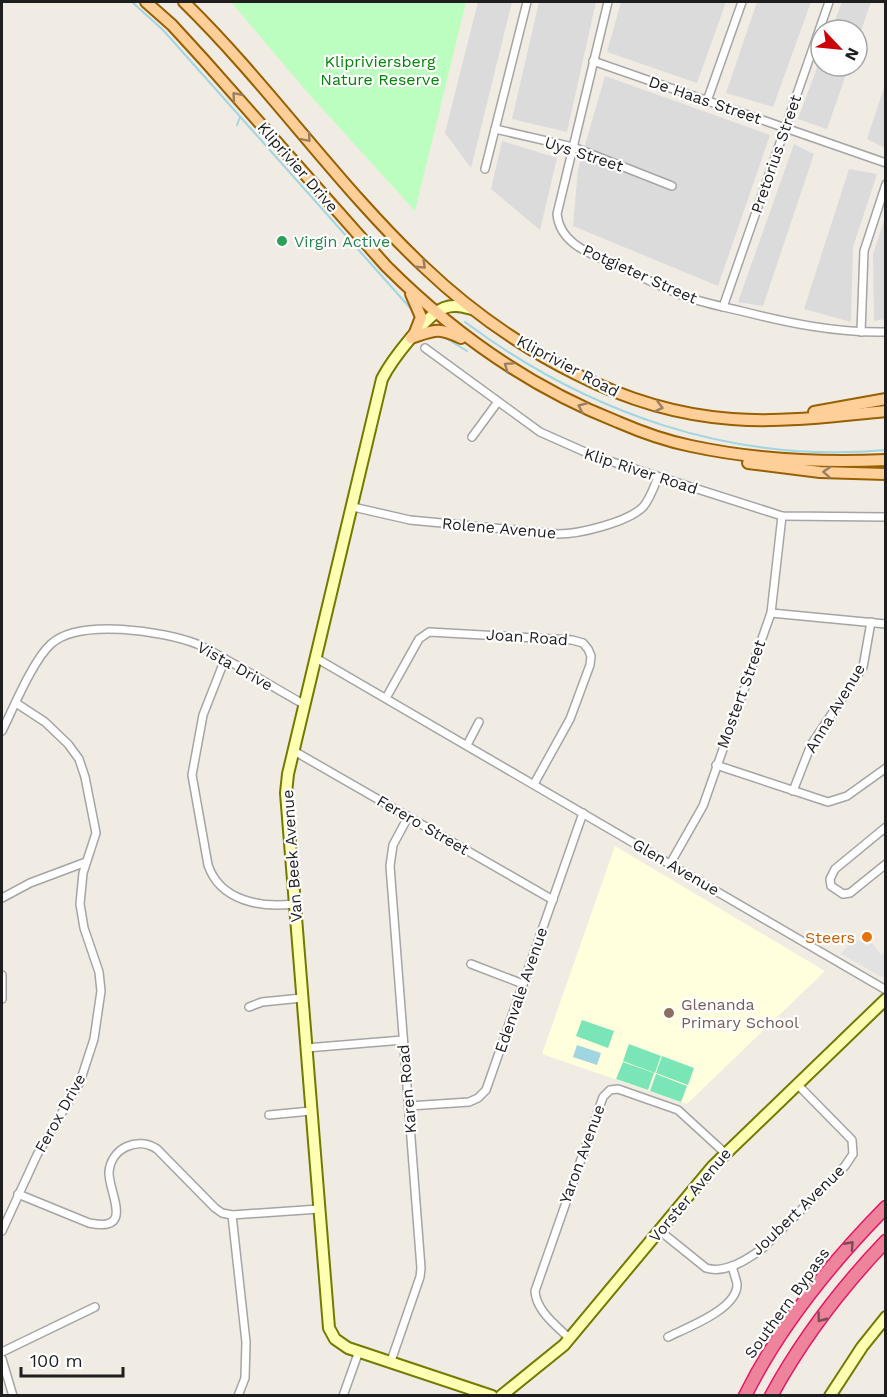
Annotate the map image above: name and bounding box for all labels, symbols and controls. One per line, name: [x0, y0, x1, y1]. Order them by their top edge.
north arrow: [809, 18, 869, 78]
text: N: [841, 45, 863, 64]
park label: Klipriviersberg Nature Reserve: [320, 52, 440, 89]
street label: De Haas Street: [646, 72, 764, 128]
one-way arrow: [232, 92, 243, 103]
street label: Pretorius Street: [747, 92, 805, 216]
street label: Kliprivier Drive: [254, 118, 342, 216]
one-way arrow: [300, 131, 311, 142]
street label: Uys Street: [542, 132, 626, 176]
place label: Virgin Active: [294, 232, 390, 251]
marker: Virgin Active: [275, 234, 289, 248]
street label: Potgieter Street: [580, 240, 700, 308]
one-way arrow: [415, 258, 426, 269]
street label: Kliprivier Road: [514, 331, 622, 401]
one-way arrow: [503, 362, 514, 373]
one-way arrow: [653, 400, 664, 412]
one-way arrow: [578, 403, 589, 415]
street label: Klip River Road: [582, 444, 700, 498]
one-way arrow: [823, 466, 832, 479]
street label: Rolene Avenue: [441, 514, 557, 542]
street label: Joan Road: [485, 625, 569, 649]
street label: Vista Drive: [194, 637, 276, 695]
street label: Mostert Street: [713, 637, 770, 751]
street label: Anna Avenue: [801, 660, 869, 756]
street label: Van Beek Avenue: [278, 789, 306, 923]
street label: Ferero Street: [374, 791, 473, 859]
street label: Glen Avenue: [629, 835, 723, 899]
street label: Edenvale Avenue: [491, 925, 551, 1055]
place label: Steers: [805, 928, 855, 947]
marker: Steers: [860, 930, 874, 944]
place label: Glenanda Primary School: [681, 995, 799, 1032]
marker: Glenanda Primary School: [662, 1006, 676, 1020]
street label: Karen Road: [394, 1044, 420, 1134]
street label: Ferox Drive: [31, 1070, 89, 1156]
street label: Yaron Avenue: [555, 1102, 609, 1206]
street label: Vorster Avenue: [645, 1144, 735, 1246]
street label: Joubert Avenue: [748, 1161, 848, 1259]
one-way arrow: [843, 1241, 854, 1252]
street label: Southern Bypass: [740, 1244, 834, 1362]
one-way arrow: [817, 1311, 828, 1322]
scale bar: [21, 1340, 123, 1378]
text: 100 m: [30, 1350, 83, 1371]

